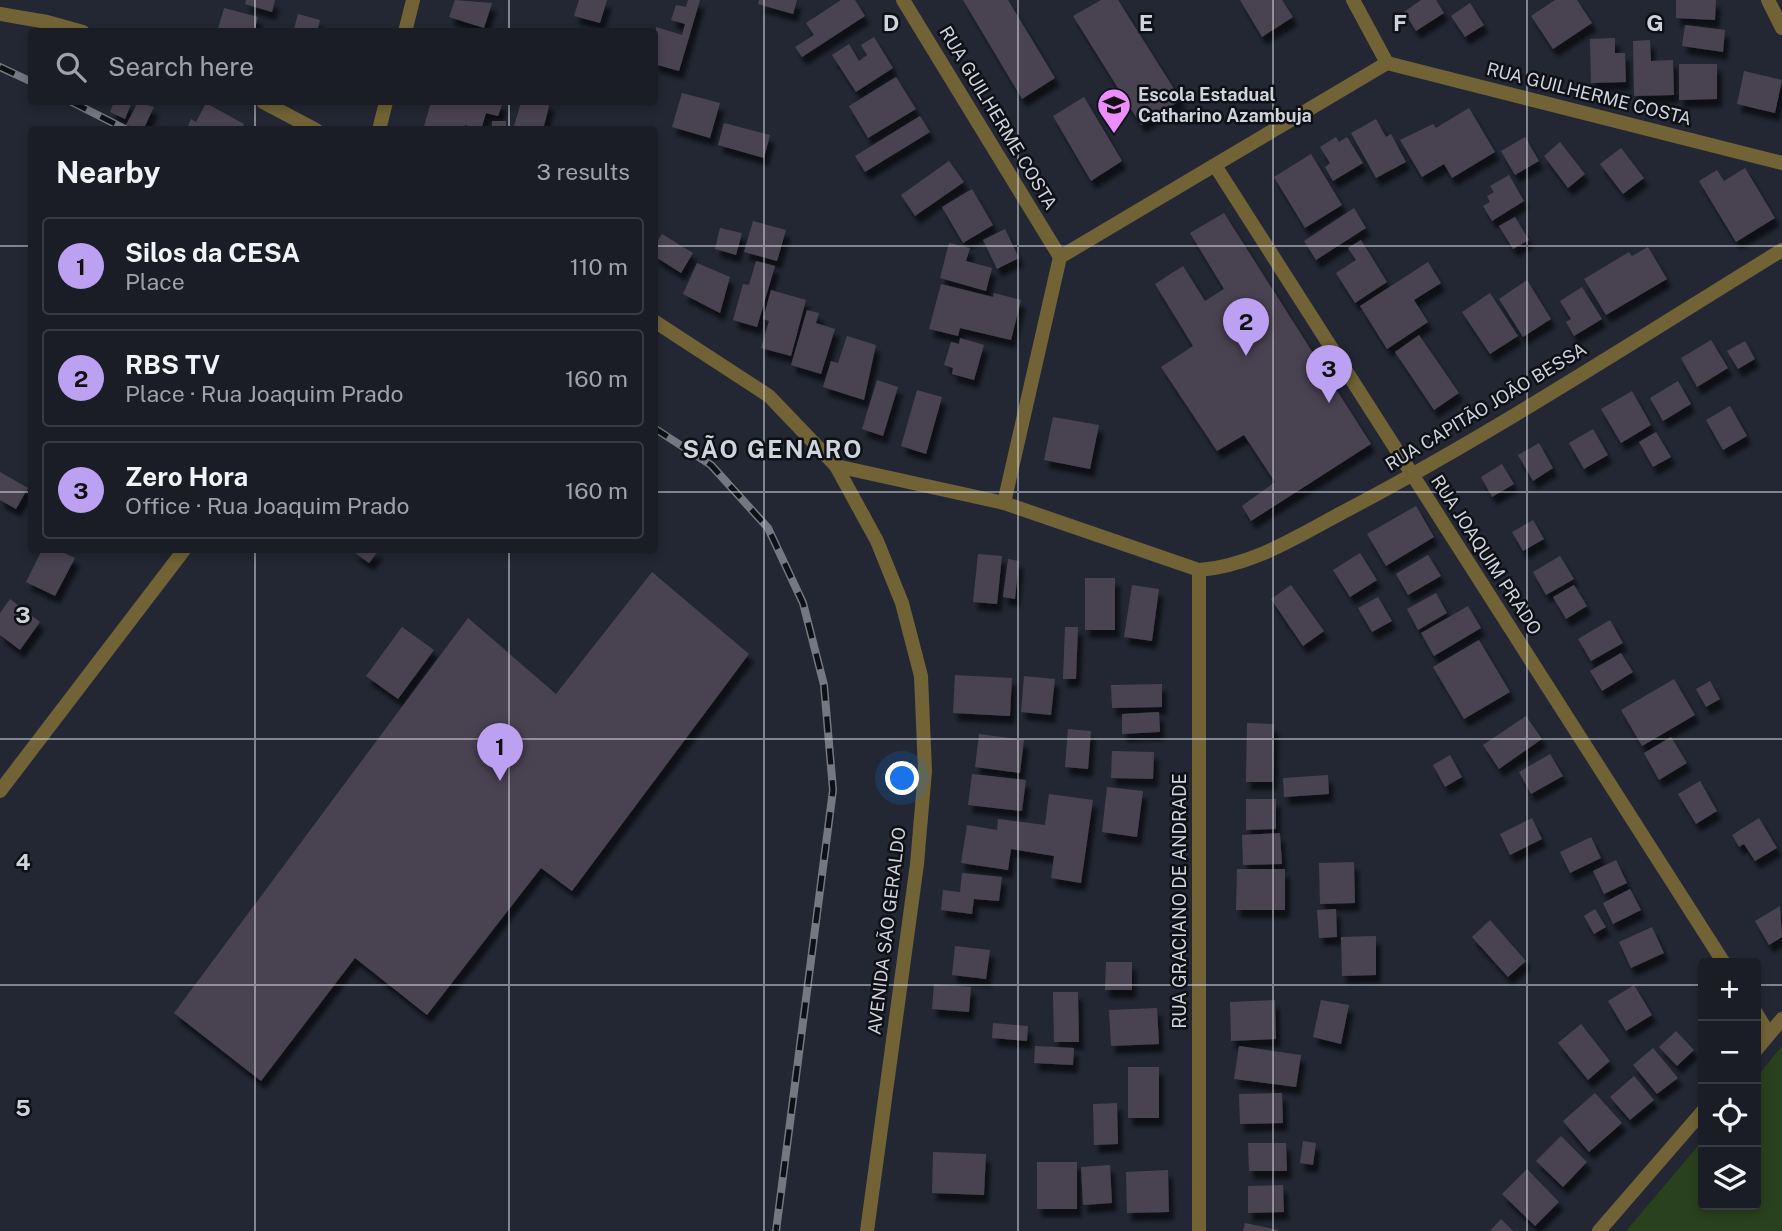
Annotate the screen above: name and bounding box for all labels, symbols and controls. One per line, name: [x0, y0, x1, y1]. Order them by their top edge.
text: D: [883, 9, 899, 36]
text: E: [1139, 9, 1153, 36]
text: F: [1393, 9, 1407, 36]
text: G: [1646, 9, 1664, 36]
street label: RUA GUILHERME COSTA: [935, 22, 1062, 213]
search box: [28, 28, 658, 105]
icon: search: [52, 48, 90, 86]
text: Search here: [108, 51, 254, 82]
street label: RUA GUILHERME COSTA: [1485, 58, 1694, 129]
place label: Escola Estadual Catharino Azambuja: [1138, 84, 1312, 126]
school or university icon: Escola Estadual Catharino Azambuja: [1095, 86, 1133, 135]
text: Nearby: [56, 154, 160, 190]
text: 3 results: [536, 158, 630, 185]
text: Silos da CESA: [125, 237, 300, 268]
text: 1: [76, 253, 86, 280]
text: 110 m: [570, 253, 628, 280]
text: Place: [125, 268, 185, 295]
pin: 2: [1223, 298, 1269, 356]
street label: RUA CAPITÃO JOÃO BESSA: [1381, 337, 1590, 475]
pin: 3: [1306, 345, 1352, 403]
text: RBS TV: [125, 349, 220, 380]
text: 2: [74, 365, 88, 392]
text: 160 m: [565, 365, 628, 392]
text: Place · Rua Joaquim Prado: [125, 380, 404, 407]
district label: SÃO GENARO: [683, 434, 863, 463]
text: Zero Hora: [125, 461, 248, 492]
street label: RUA JOAQUIM PRADO: [1427, 471, 1546, 638]
text: 3: [73, 477, 89, 504]
text: 160 m: [565, 477, 628, 504]
text: Office · Rua Joaquim Prado: [125, 492, 409, 519]
text: 3: [15, 601, 31, 628]
pin: 1: [477, 723, 523, 781]
your location: [885, 761, 919, 795]
street label: RUA GRACIANO DE ANDRADE: [1169, 773, 1190, 1029]
street label: AVENIDA SÃO GERALDO: [862, 826, 910, 1036]
text: 4: [15, 848, 31, 875]
map controls: [1698, 958, 1761, 1210]
button: +: [1698, 958, 1761, 1021]
button: −: [1698, 1021, 1761, 1084]
button: locate: [1698, 1084, 1761, 1147]
text: 5: [15, 1094, 31, 1121]
button: layers: [1698, 1147, 1761, 1210]

